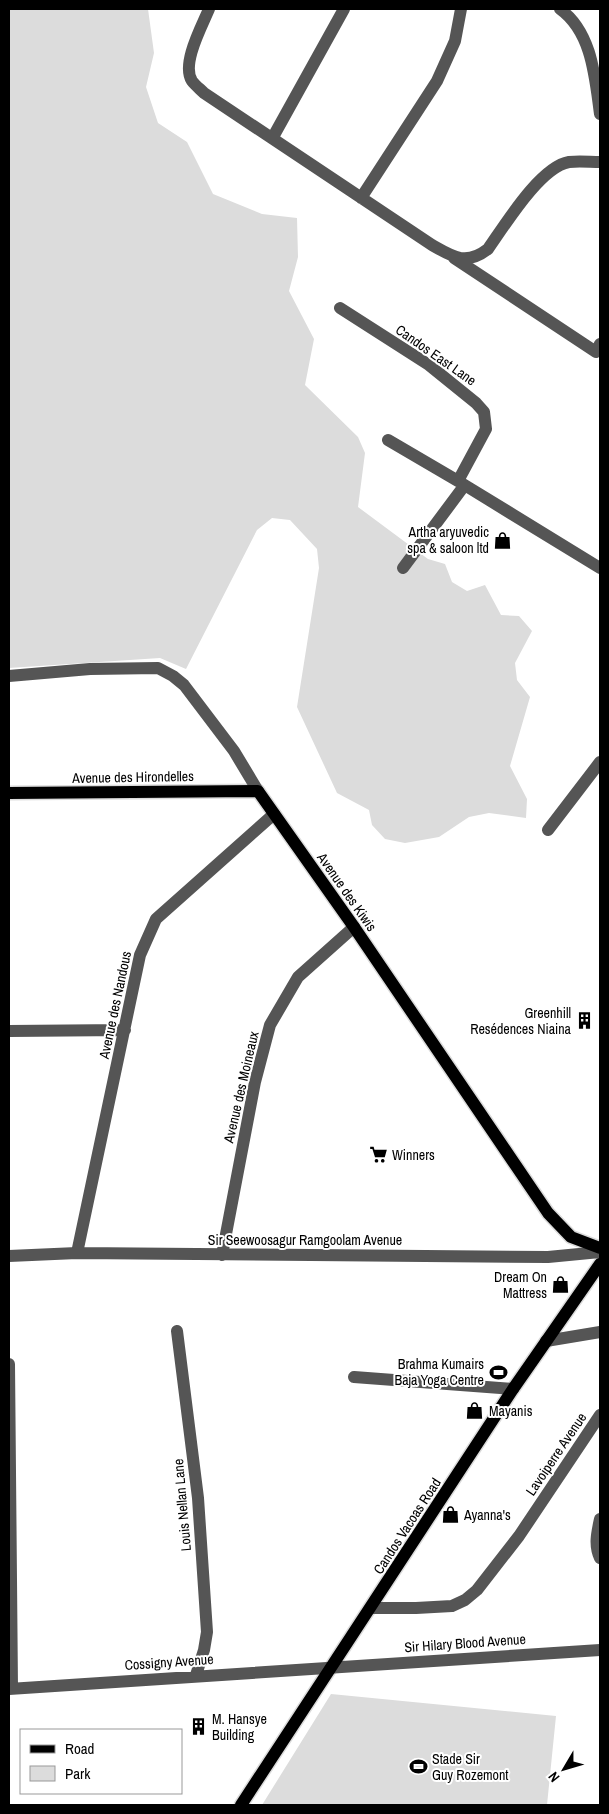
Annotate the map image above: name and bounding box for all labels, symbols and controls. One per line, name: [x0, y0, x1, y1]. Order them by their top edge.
street label: Candos East Lane: [392, 321, 480, 389]
place label: Artha aryuvedic spa & saloon ltd: [407, 523, 489, 557]
shop icon: Artha aryuvedic spa & saloon ltd: [493, 530, 513, 550]
street label: Avenue des Hirondelles: [71, 767, 194, 787]
street label: Avenue des Kiwis: [313, 848, 381, 935]
street label: Avenue des Nandous: [95, 949, 135, 1061]
place label: Greenhill Resédences Niaina: [470, 1004, 572, 1038]
building icon: Greenhill Resédences Niaina: [575, 1011, 595, 1031]
street label: Avenue des Moineaux: [219, 1029, 263, 1146]
supermarket icon: Winners: [368, 1145, 388, 1165]
place label: Winners: [392, 1146, 435, 1164]
street label: Sir Seewoosagur Ramgoolam Avenue: [208, 1231, 402, 1249]
place label: Dream On Mattress: [494, 1268, 547, 1302]
shop icon: Dream On Mattress: [551, 1275, 571, 1295]
place label: Brahma Kumairs Baja Yoga Centre: [394, 1355, 484, 1389]
sports icon: Brahma Kumairs Baja Yoga Centre: [488, 1362, 508, 1382]
shop icon: Mayanis: [465, 1401, 485, 1421]
place label: Mayanis: [489, 1402, 533, 1420]
street label: Lavoiperre Avenue: [522, 1409, 590, 1499]
street label: Louis Nellan Lane: [169, 1458, 195, 1552]
street label: Candos Vacoas Road: [369, 1475, 445, 1577]
shop icon: Ayanna's: [440, 1505, 460, 1525]
place label: Ayanna's: [463, 1506, 511, 1524]
street label: Sir Hilary Blood Avenue: [404, 1630, 526, 1656]
street label: Cossigny Avenue: [124, 1650, 214, 1674]
place label: M. Hansye Building: [212, 1710, 267, 1744]
building icon: M. Hansye Building: [188, 1717, 208, 1737]
legend: [20, 1729, 182, 1794]
text: Road: [65, 1738, 94, 1759]
north arrow: [539, 1744, 589, 1794]
place label: Stade Sir Guy Rozemont: [432, 1750, 509, 1784]
sports icon: Stade Sir Guy Rozemont: [408, 1757, 428, 1777]
text: Park: [65, 1763, 91, 1784]
text: N: [544, 1768, 563, 1786]

